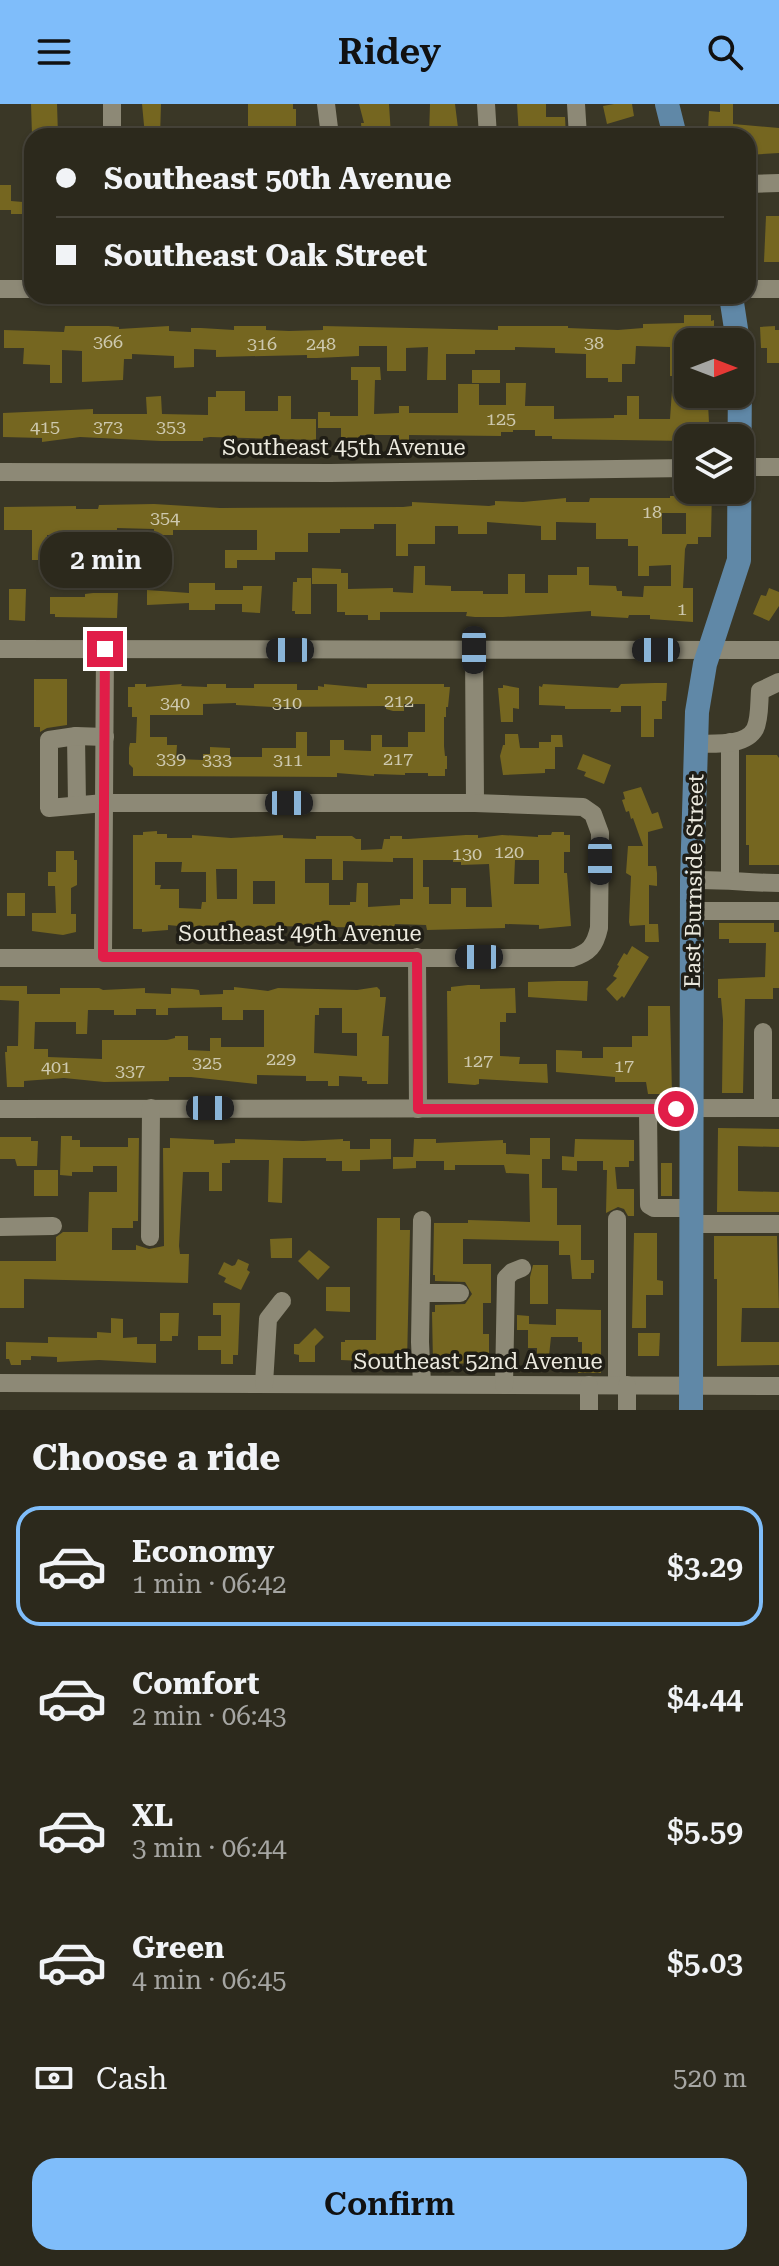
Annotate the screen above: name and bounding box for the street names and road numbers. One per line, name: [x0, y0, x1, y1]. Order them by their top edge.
street label: Southeast 45th Avenue: [222, 435, 466, 460]
street label: East Burnside Street: [680, 774, 708, 988]
street label: Southeast 49th Avenue: [178, 921, 422, 946]
street label: Southeast 52nd Avenue: [353, 1349, 603, 1374]

